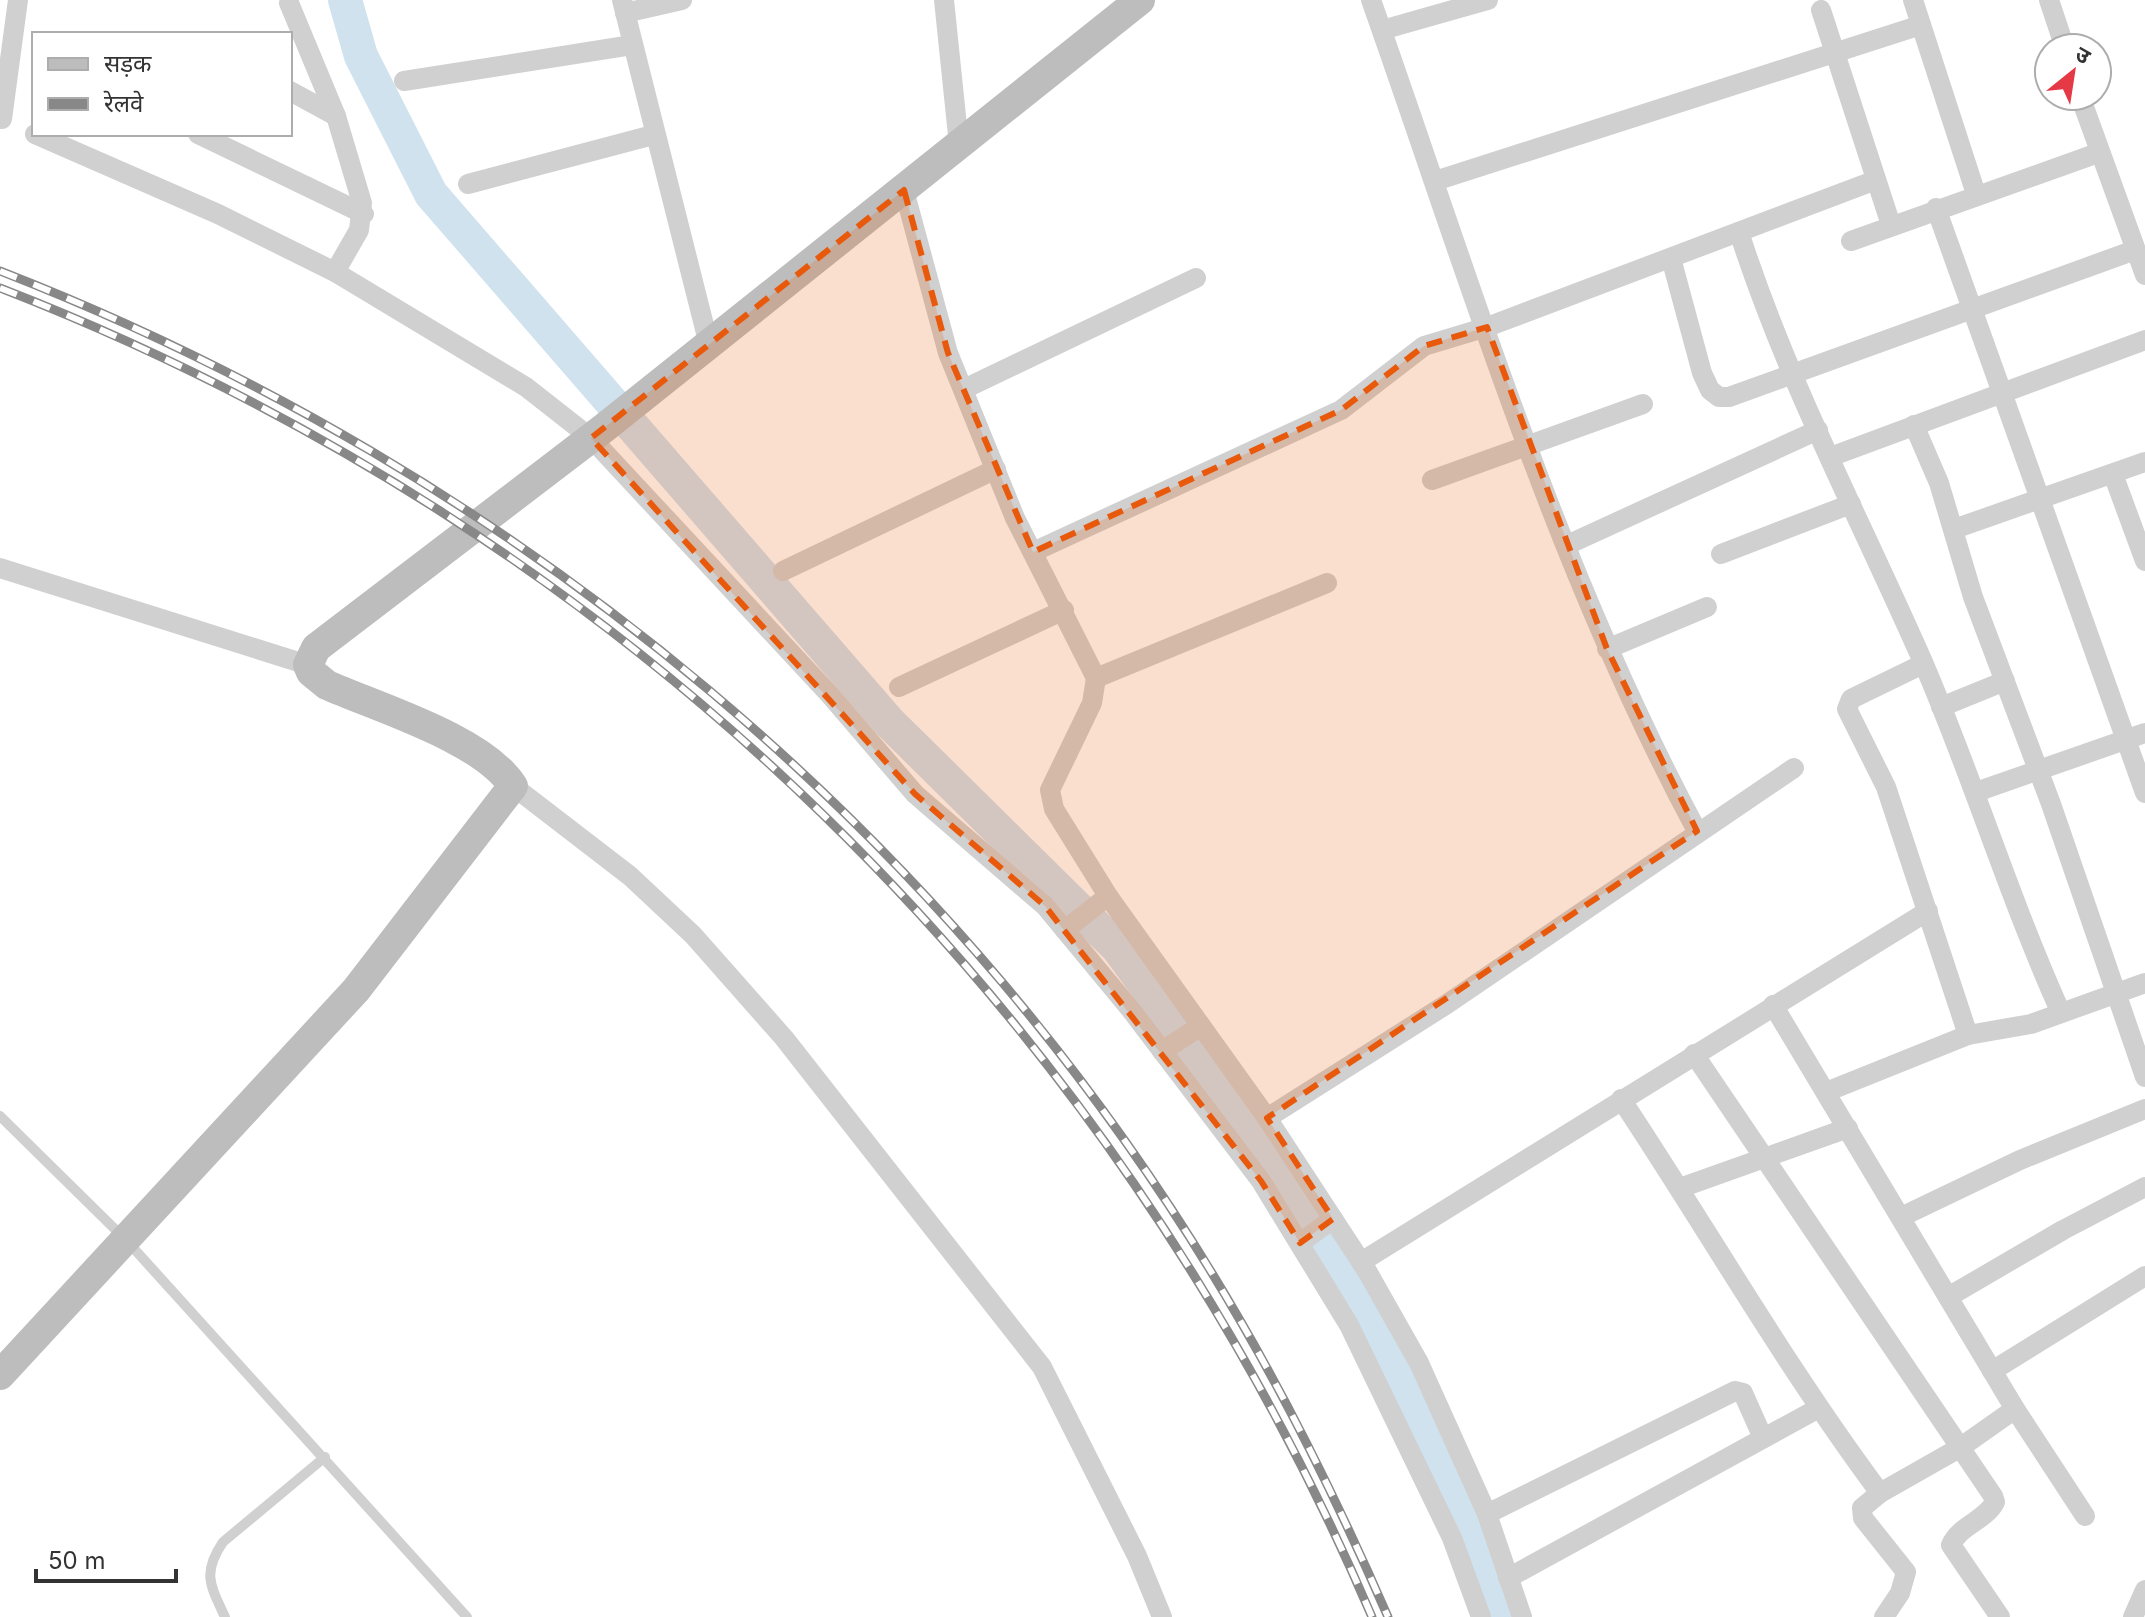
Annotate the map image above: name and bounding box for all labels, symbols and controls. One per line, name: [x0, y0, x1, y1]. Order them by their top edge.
legend: [32, 32, 292, 136]
north arrow: [2033, 32, 2113, 112]
text: उ: [2071, 40, 2096, 70]
text: सड़क: [104, 49, 152, 78]
text: रेलवे: [103, 89, 144, 118]
scale bar: [36, 1533, 176, 1583]
text: 50 m: [48, 1546, 106, 1575]

